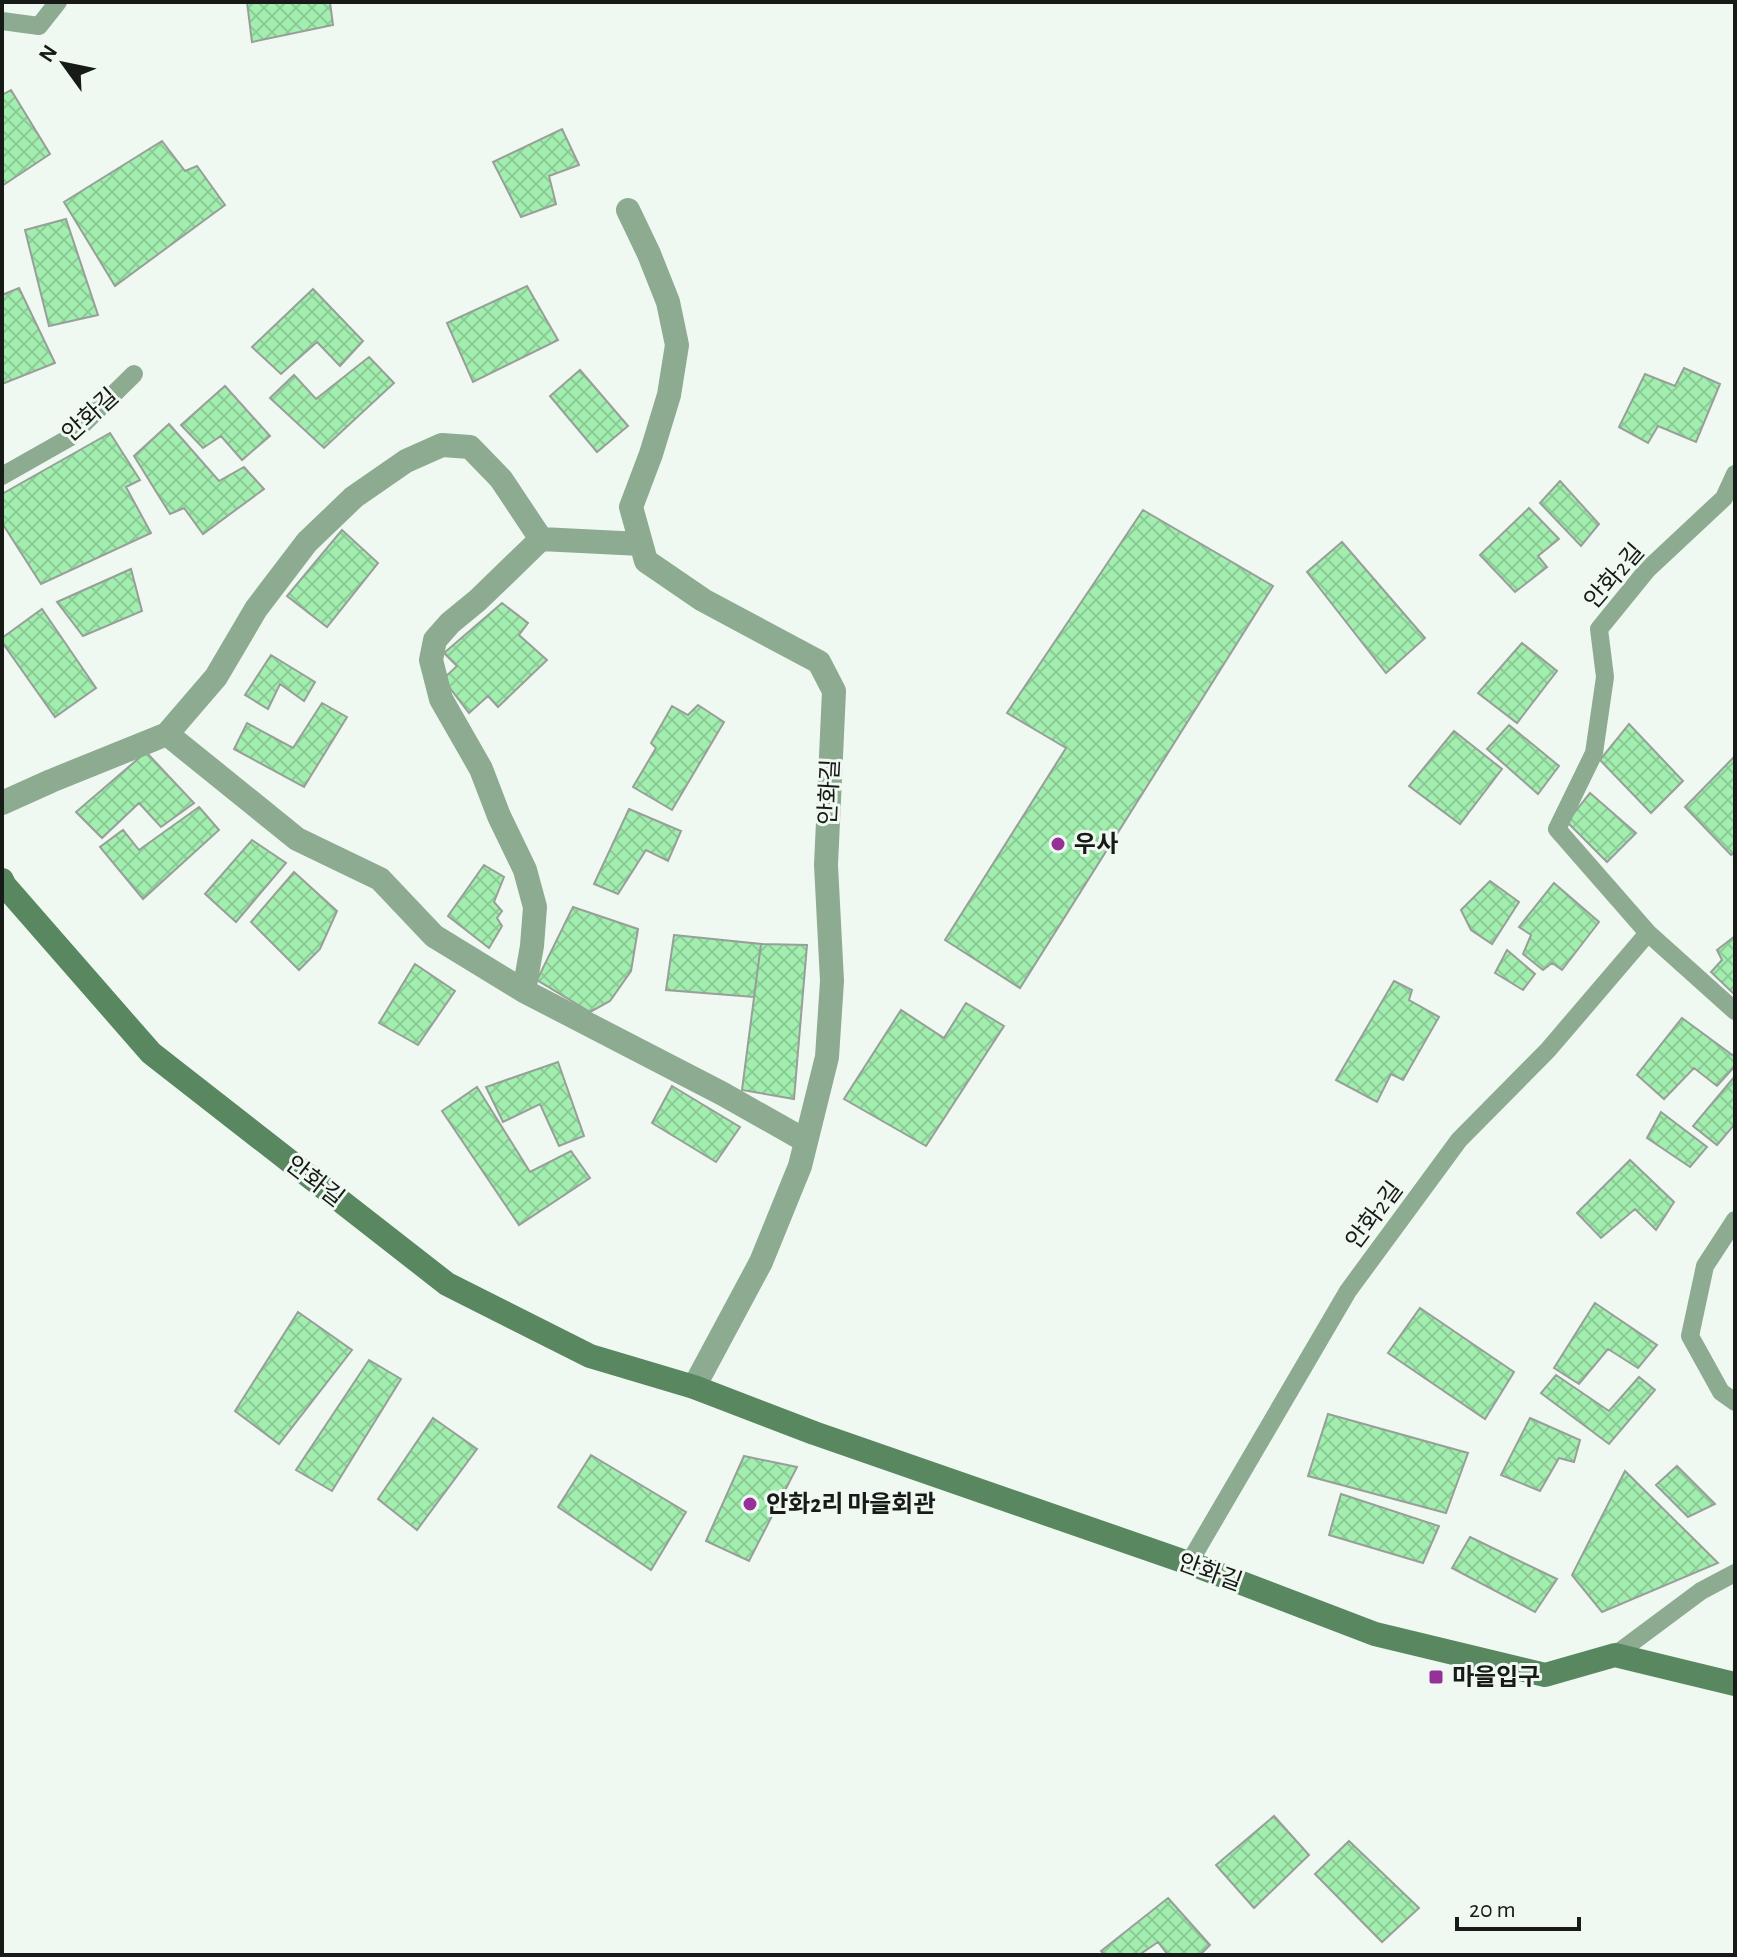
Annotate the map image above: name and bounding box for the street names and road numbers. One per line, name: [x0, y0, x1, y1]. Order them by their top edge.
street label: 안화길: [57, 384, 123, 447]
street label: 안화2길: [1580, 539, 1649, 614]
street label: 안화길: [815, 758, 844, 826]
street label: 안화길: [281, 1151, 348, 1212]
street label: 안화2길: [1341, 1177, 1408, 1254]
street label: 안화길: [1174, 1549, 1245, 1596]

